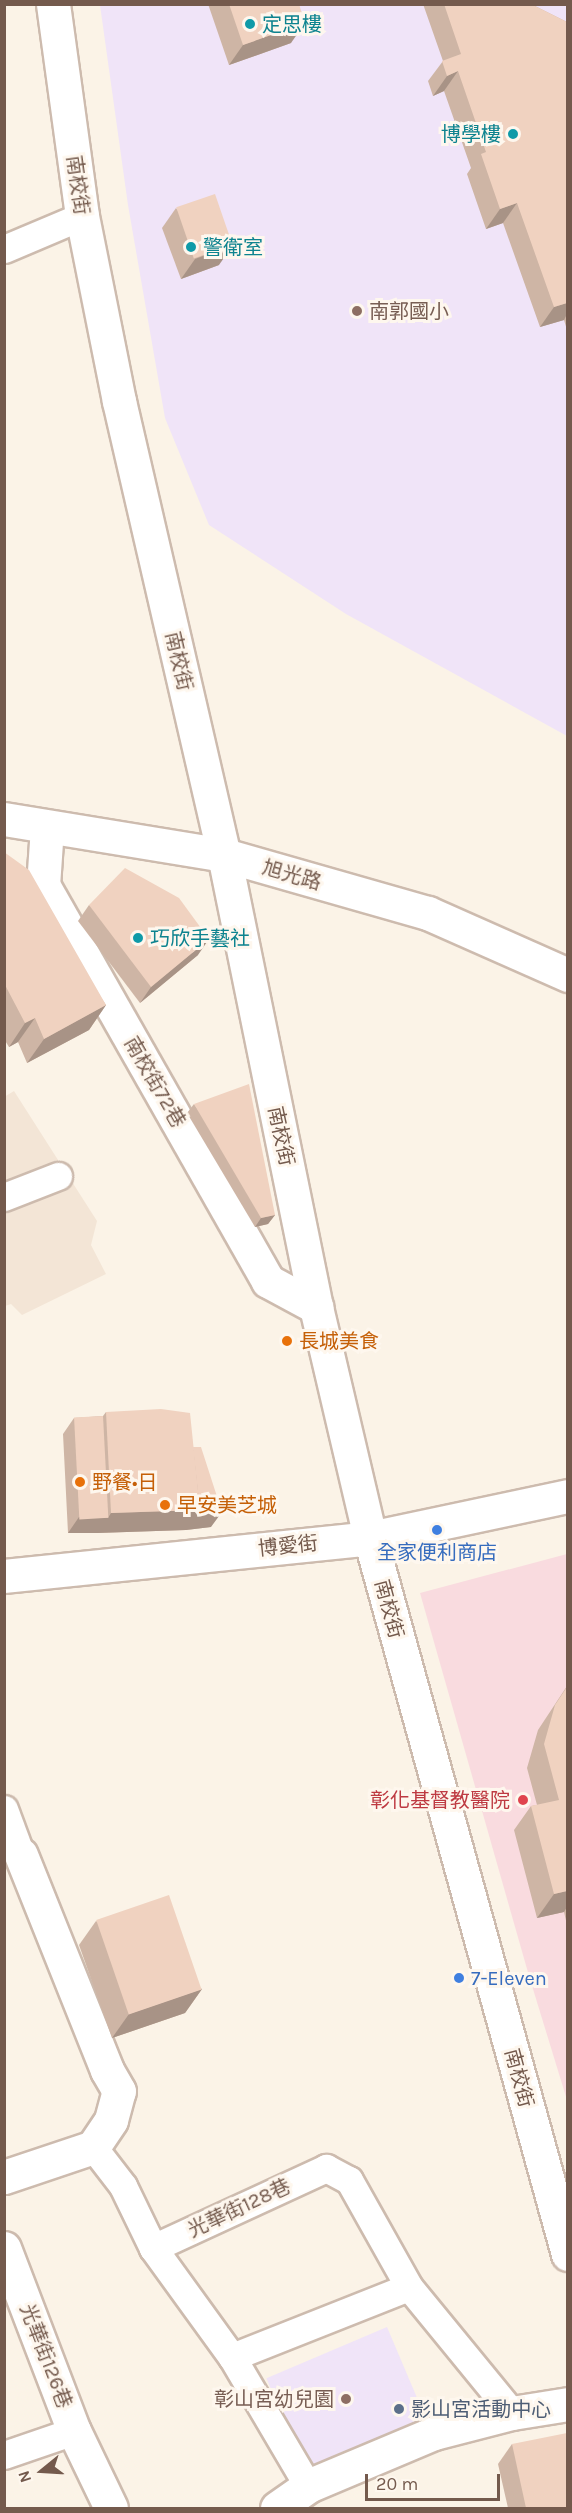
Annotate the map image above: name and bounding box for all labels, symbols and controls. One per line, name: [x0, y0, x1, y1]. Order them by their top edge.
place label: 定思樓: [262, 12, 322, 36]
marker: 定思樓: [243, 17, 257, 31]
place label: 博學樓: [441, 122, 501, 146]
marker: 博學樓: [506, 127, 520, 141]
street label: 南校街: [62, 154, 94, 216]
place label: 警衛室: [203, 235, 263, 259]
marker: 警衛室: [184, 240, 198, 254]
place label: 南郭國小: [369, 299, 449, 323]
marker: 南郭國小: [350, 304, 364, 318]
street label: 南校街: [161, 629, 197, 693]
street label: 旭光路: [260, 855, 324, 895]
place label: 巧欣手藝社: [150, 926, 250, 950]
marker: 巧欣手藝社: [131, 931, 145, 945]
street label: 南校街72巷: [119, 1032, 191, 1132]
street label: 南校街: [263, 1104, 299, 1168]
place label: 長城美食: [299, 1329, 379, 1353]
marker: 長城美食: [280, 1334, 294, 1348]
place label: 野餐•日: [92, 1470, 158, 1494]
marker: 野餐•日: [73, 1475, 87, 1489]
place label: 早安美芝城: [177, 1493, 277, 1517]
marker: 早安美芝城: [158, 1498, 172, 1512]
marker: 全家便利商店: [430, 1523, 444, 1537]
street label: 博愛街: [257, 1531, 319, 1561]
place label: 全家便利商店: [377, 1540, 497, 1564]
street label: 南校街: [370, 1577, 408, 1641]
place label: 彰化基督教醫院: [370, 1788, 510, 1812]
marker: 彰化基督教醫院: [514, 1791, 532, 1809]
place label: 7-Eleven: [471, 1966, 547, 1990]
marker: 7-Eleven: [452, 1971, 466, 1985]
street label: 南校街: [500, 2046, 538, 2110]
street label: 光華街128巷: [184, 2174, 294, 2242]
street label: 光華街126巷: [15, 2301, 77, 2411]
place label: 彰山宮幼兒園: [214, 2387, 334, 2411]
marker: 彰山宮幼兒園: [339, 2392, 353, 2406]
place label: 影山宮活動中心: [411, 2397, 551, 2421]
marker: 影山宮活動中心: [392, 2402, 406, 2416]
north arrow: [12, 2441, 72, 2501]
scale bar: [368, 2462, 503, 2500]
text: N: [14, 2468, 35, 2485]
text: 20 m: [376, 2473, 418, 2495]

